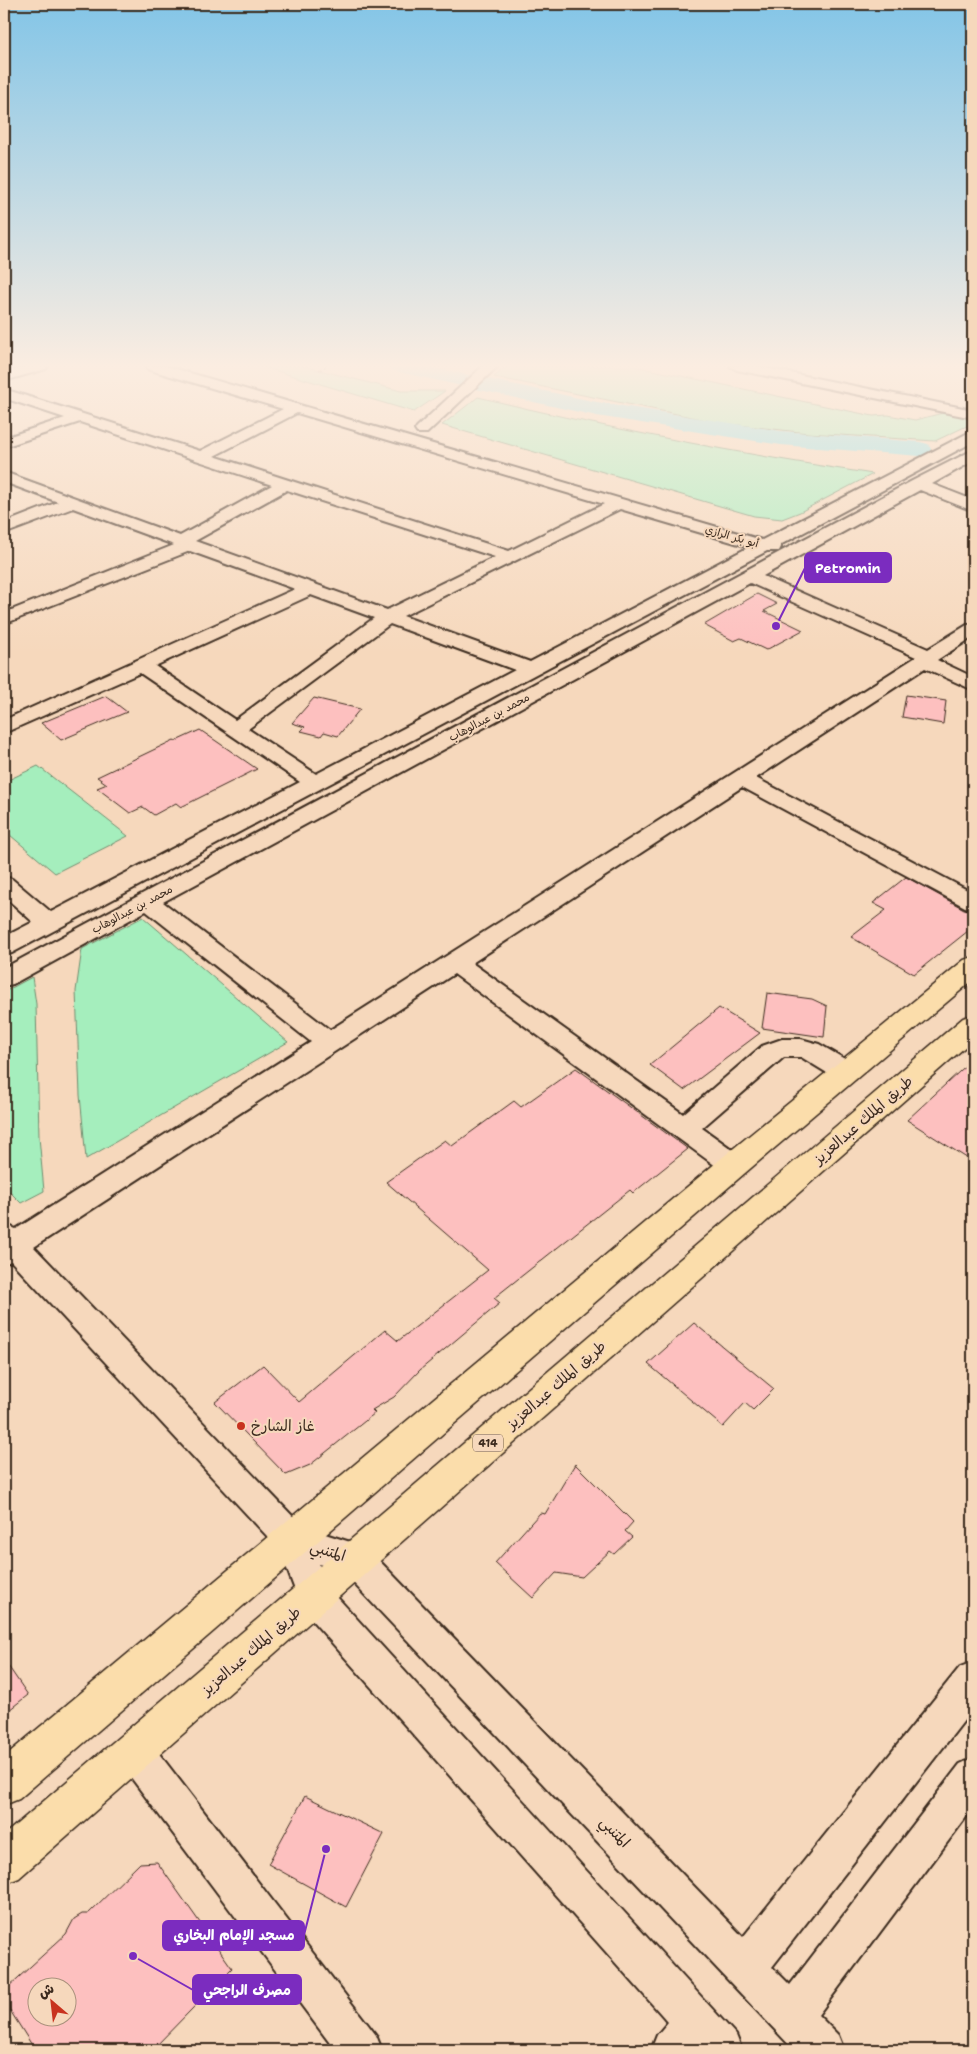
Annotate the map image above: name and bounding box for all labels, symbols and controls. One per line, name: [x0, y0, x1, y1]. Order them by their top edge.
street label: أبو بكر الرازي: [703, 522, 761, 552]
callout: Petromin: [805, 553, 891, 582]
text: Petromin: [815, 559, 881, 577]
street label: محمد بن عبدالوهاب: [446, 690, 532, 745]
street label: محمد بن عبدالوهاب: [89, 882, 175, 937]
street label: طريق الملك عبدالعزيز: [808, 1071, 917, 1170]
street label: طريق الملك عبدالعزيز: [501, 1336, 610, 1435]
place label: غاز الشارخ: [251, 1416, 315, 1436]
marker: غاز الشارخ: [235, 1420, 247, 1432]
road number: 414: [473, 1435, 503, 1452]
street label: المتنبي: [307, 1536, 348, 1569]
street label: طريق الملك عبدالعزيز: [196, 1602, 305, 1701]
street label: المتنبي: [593, 1812, 635, 1854]
callout: مسجد الإمام البخاري: [163, 1921, 304, 1950]
text: مسجد الإمام البخاري: [173, 1926, 295, 1946]
callout: مصرف الراجحي: [193, 1975, 301, 2004]
north arrow: [28, 1976, 78, 2026]
text: ش: [35, 1979, 57, 2002]
text: مصرف الراجحي: [203, 1981, 291, 2003]

